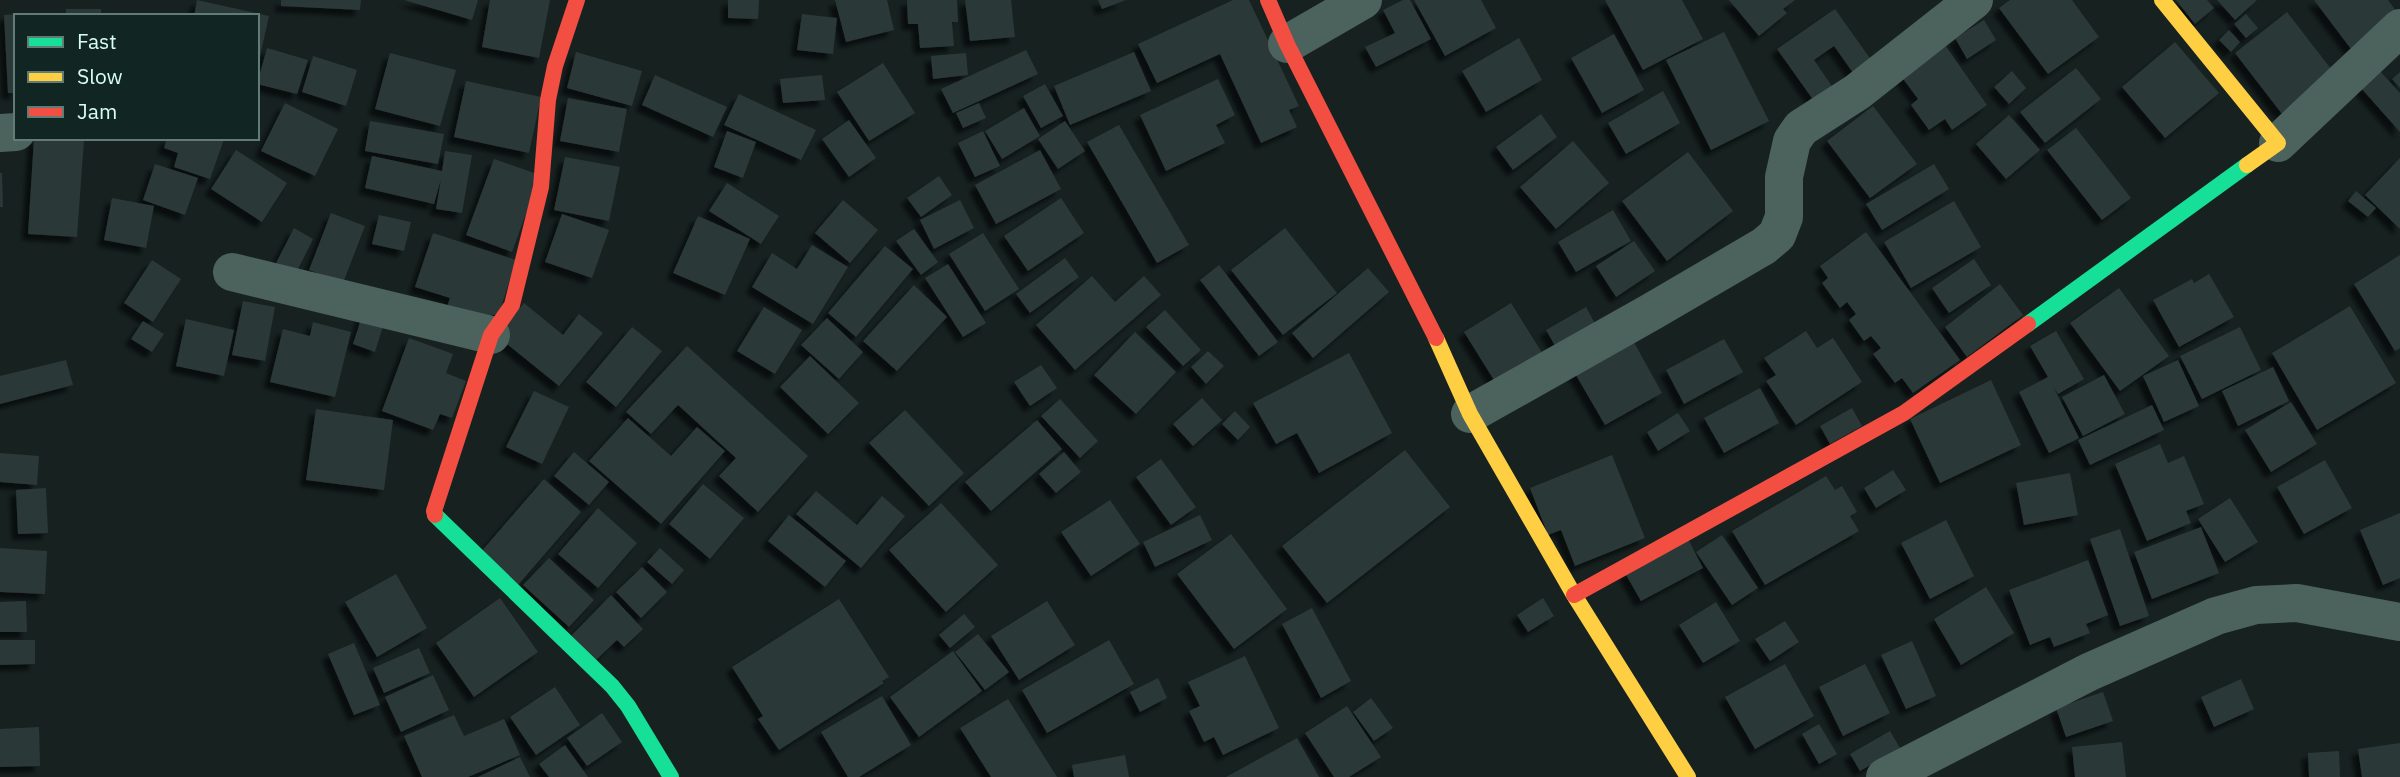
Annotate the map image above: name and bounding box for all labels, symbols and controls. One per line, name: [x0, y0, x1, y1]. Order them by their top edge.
legend: [14, 14, 259, 140]
text: Fast: [77, 27, 117, 55]
text: Slow: [77, 62, 123, 90]
text: Jam: [77, 97, 117, 125]

